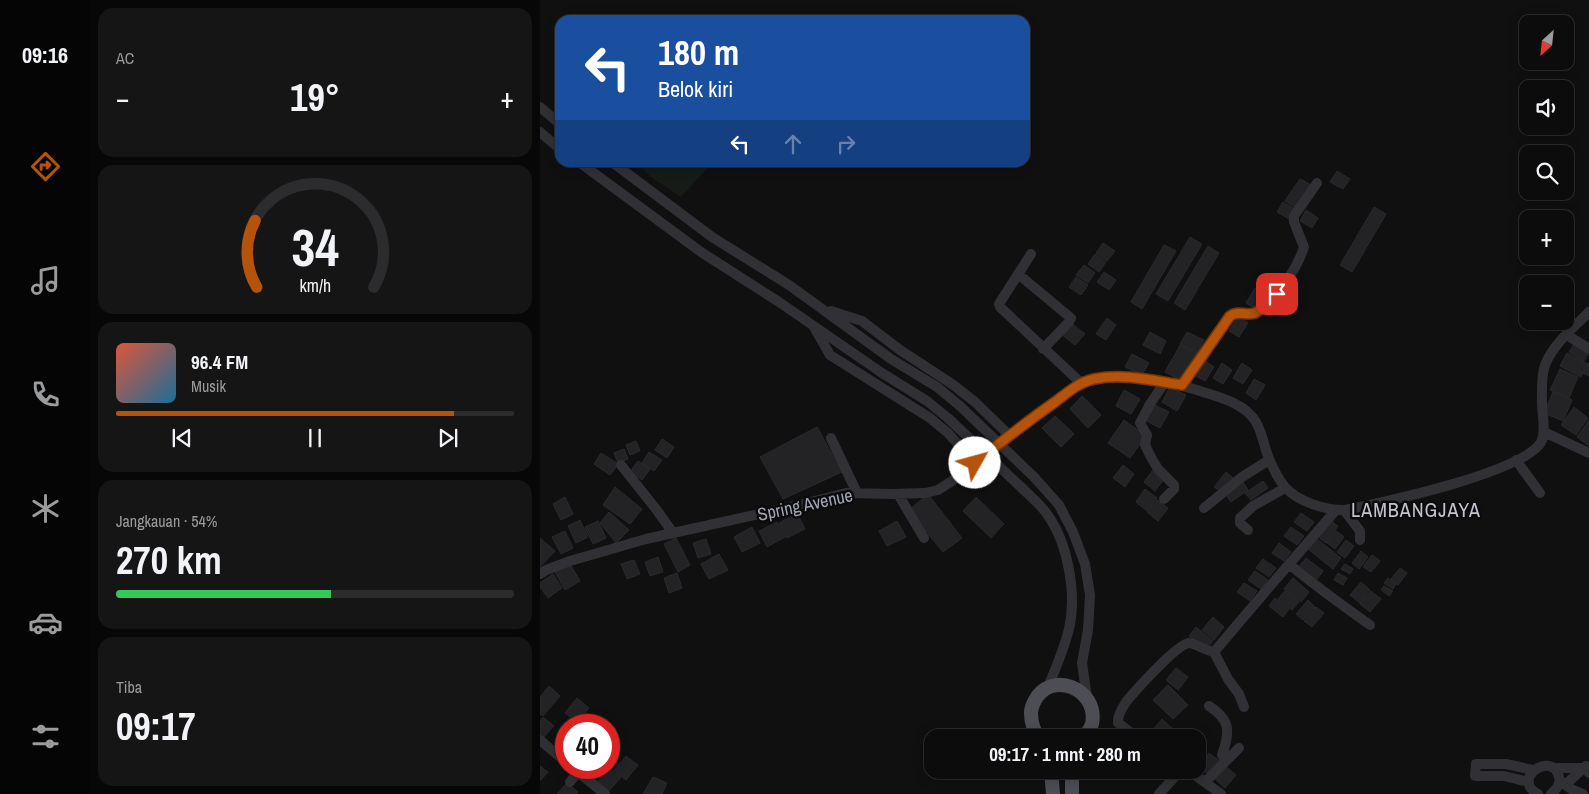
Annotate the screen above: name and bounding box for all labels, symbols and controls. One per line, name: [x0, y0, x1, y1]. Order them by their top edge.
north arrow: [1519, 15, 1574, 70]
map controls: [1519, 15, 1574, 330]
text: 180 m: [658, 29, 739, 76]
icon: left: [575, 35, 640, 100]
text: 09:16: [22, 40, 68, 70]
text: AC: [116, 47, 134, 69]
text: 19°: [290, 72, 340, 123]
text: Belok kiri: [658, 74, 733, 104]
text: −: [116, 79, 129, 117]
text: +: [501, 79, 514, 117]
button: sound: [1519, 80, 1574, 135]
icon: left: [726, 130, 754, 158]
icon: ahead: [779, 130, 807, 158]
icon: right: [832, 130, 860, 158]
button: search: [1519, 145, 1574, 200]
icon: directions: [28, 149, 63, 184]
button: +: [1519, 210, 1574, 265]
text: 34: [291, 212, 339, 282]
icon: music: [28, 263, 63, 298]
pin: [1256, 273, 1298, 315]
text: km/h: [299, 274, 331, 298]
button: −: [1519, 275, 1574, 330]
icon: arrive: [1263, 280, 1291, 308]
text: 96.4 FM: [191, 349, 248, 375]
text: Musik: [191, 375, 226, 397]
icon: phone: [28, 377, 63, 412]
icon: previous: [168, 424, 196, 452]
icon: pause: [301, 424, 329, 452]
icon: next: [434, 424, 462, 452]
position arrow: [948, 436, 1000, 488]
street label: Spring Avenue: [755, 482, 855, 527]
icon: climate: [28, 491, 63, 526]
district label: LAMBANGJAYA: [1351, 496, 1481, 523]
text: Jangkauan · 54%: [116, 510, 217, 532]
text: 270 km: [116, 535, 222, 586]
icon: car: [28, 605, 63, 640]
text: Tiba: [116, 676, 142, 698]
text: 09:17: [116, 701, 196, 752]
speed limit sign: 40: [555, 714, 620, 779]
icon: filters: [28, 719, 63, 754]
text: 09:17 · 1 mnt · 280 m: [989, 741, 1141, 767]

